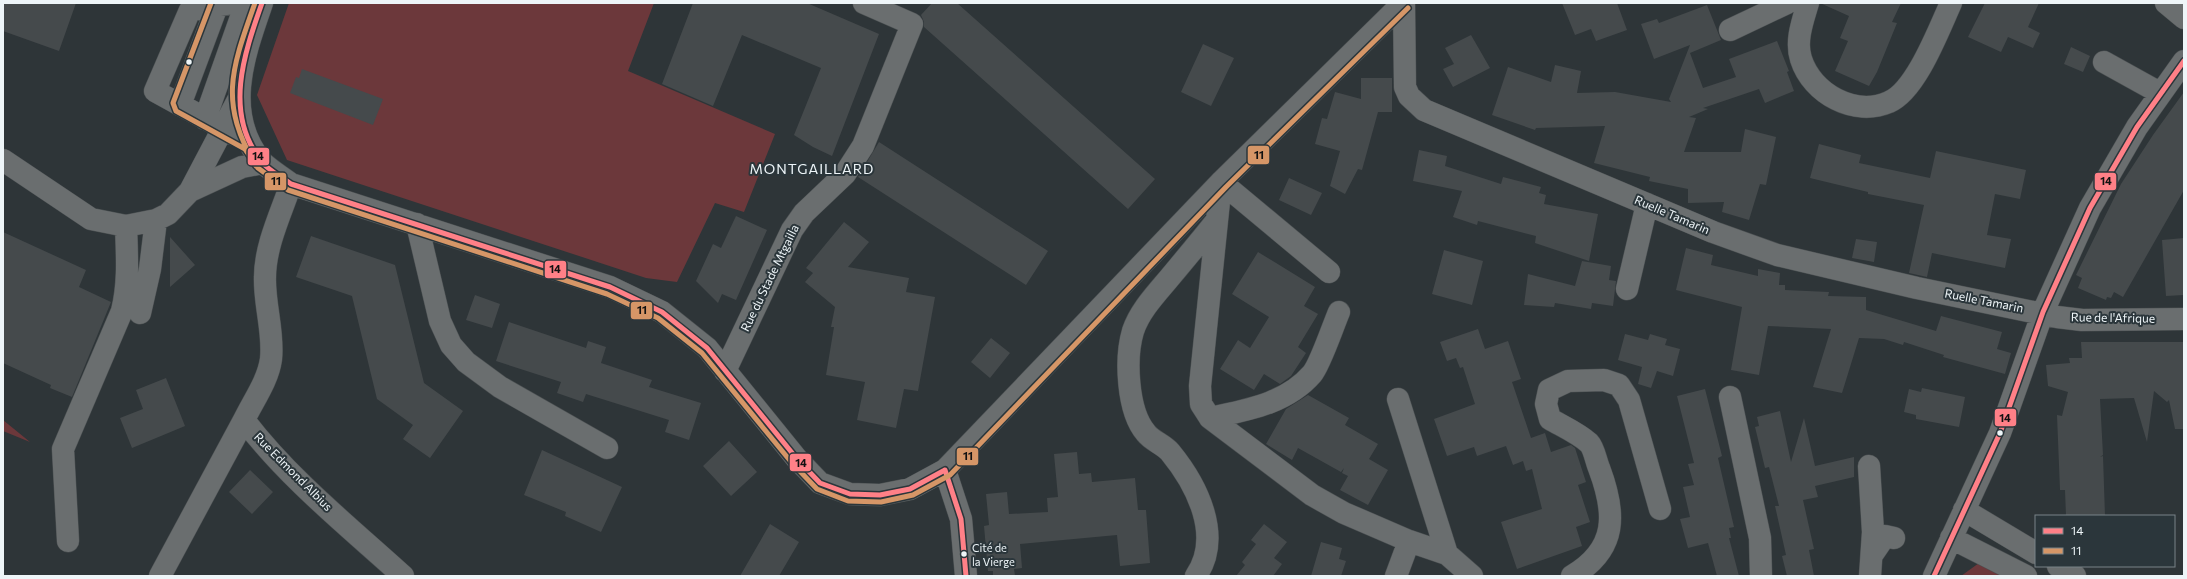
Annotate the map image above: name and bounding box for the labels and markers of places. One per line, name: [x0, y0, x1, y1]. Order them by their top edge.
unlabelled marker: [184, 57, 194, 67]
unlabelled marker: [1995, 428, 2005, 438]
place label: Cité de la Vierge: [972, 541, 1015, 568]
marker: Cité de la Vierge: [959, 549, 969, 559]

